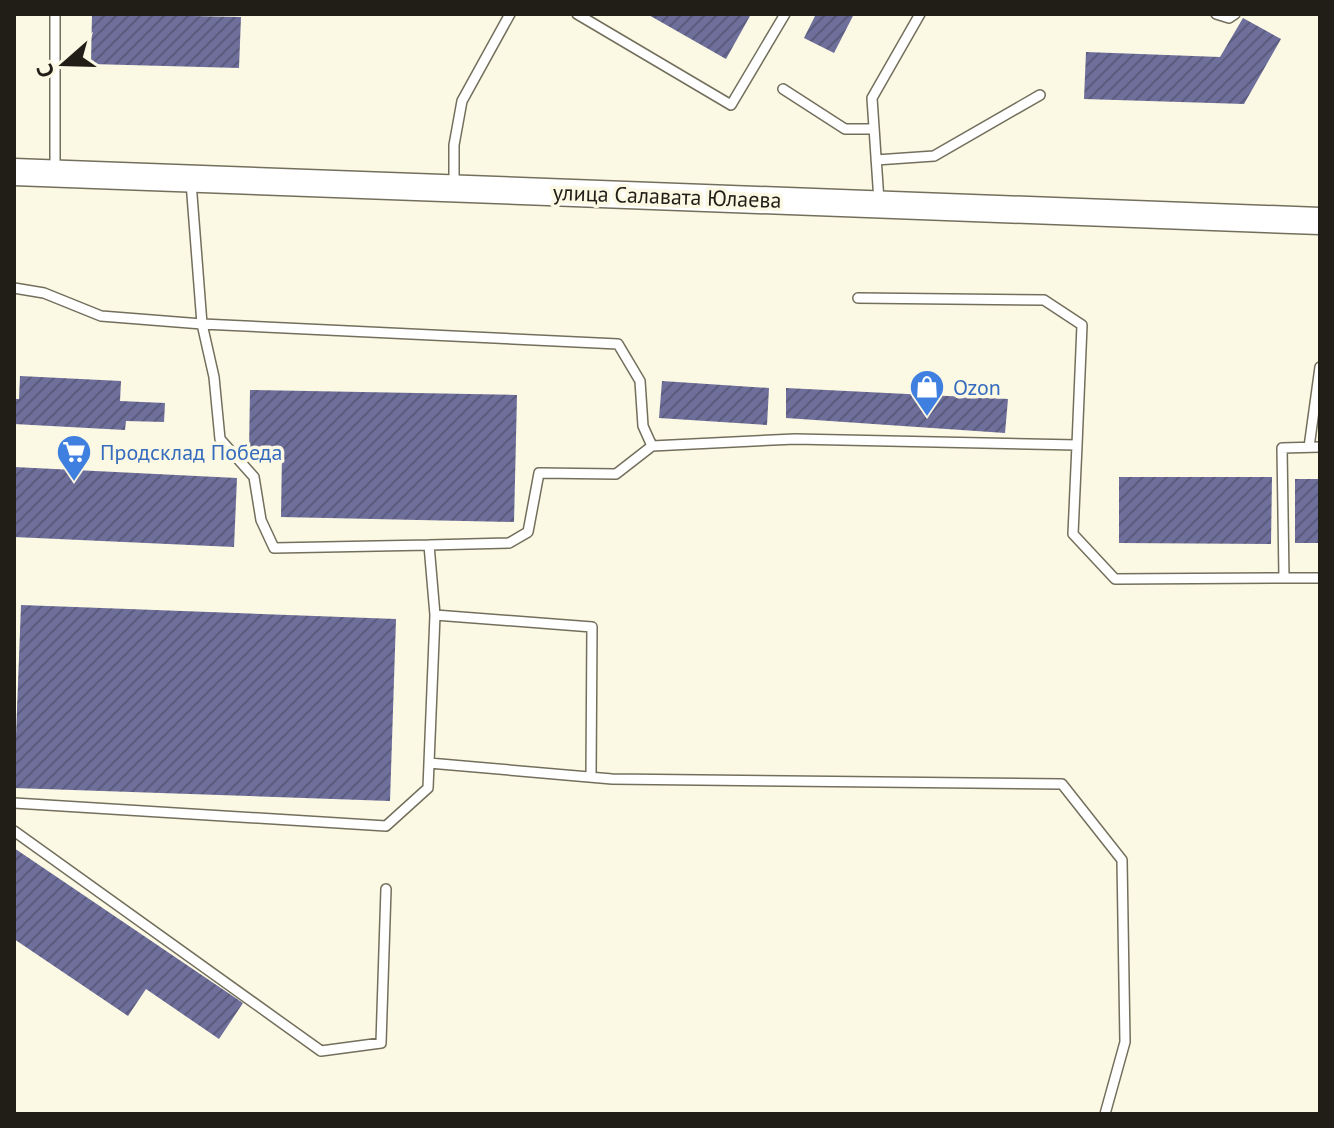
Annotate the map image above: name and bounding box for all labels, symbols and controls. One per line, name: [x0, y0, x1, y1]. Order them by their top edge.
north arrow: [24, 24, 104, 104]
text: С: [30, 60, 60, 81]
street label: улица Салавата Юлаева: [552, 178, 782, 214]
shop icon: Ozon: [908, 368, 946, 418]
place label: Ozon: [953, 373, 1001, 401]
supermarket icon: Продсклад Победа: [55, 433, 93, 483]
place label: Продсклад Победа: [100, 438, 282, 466]

